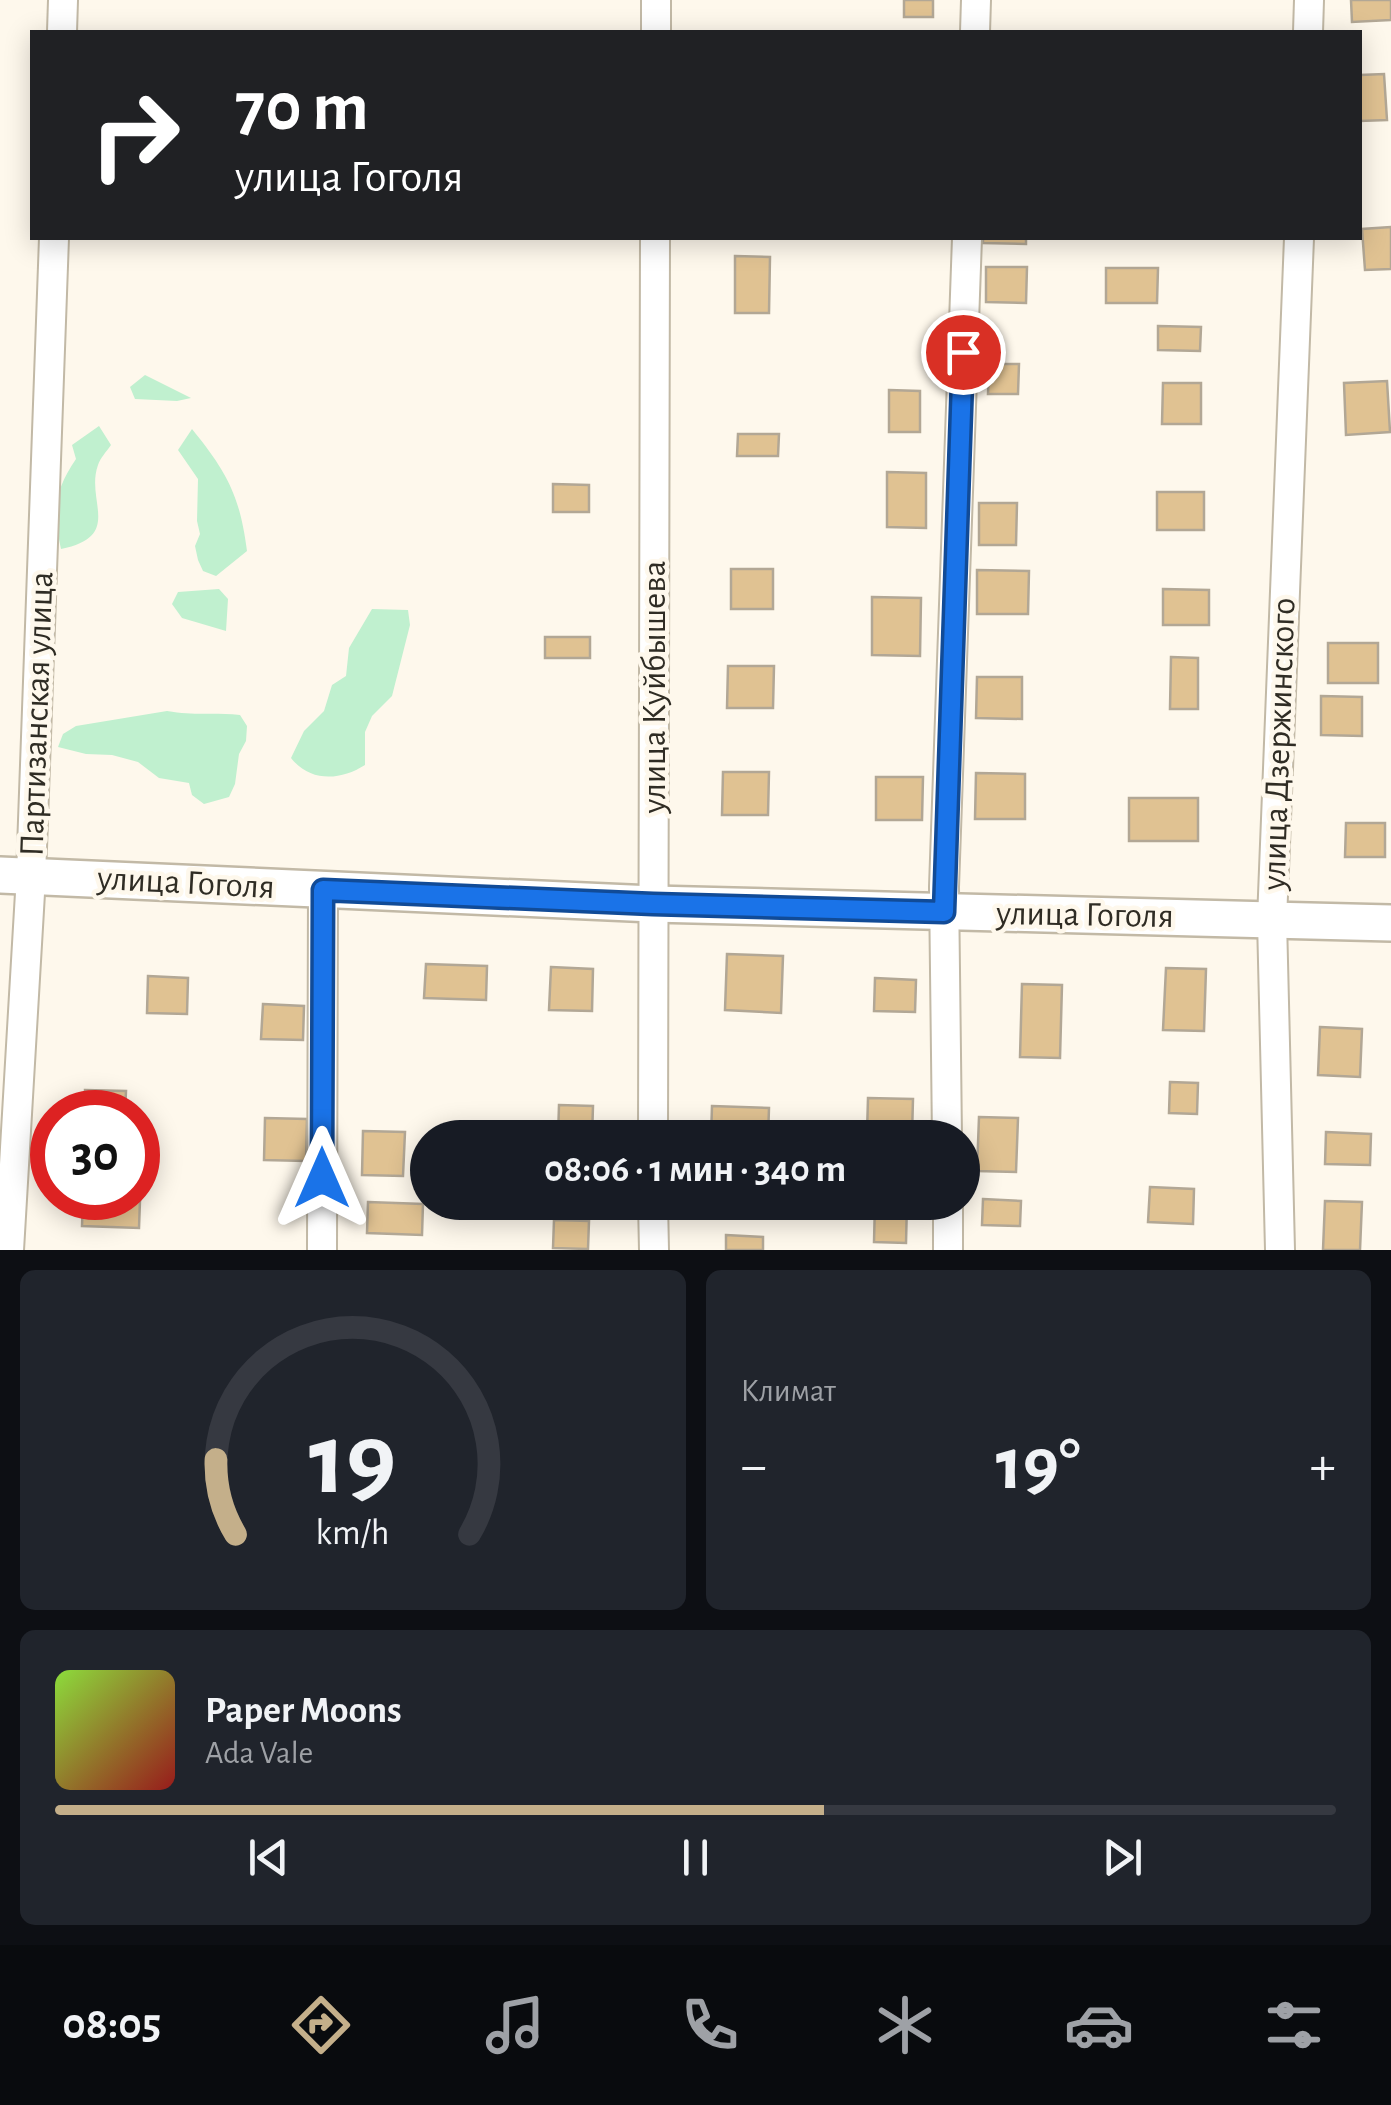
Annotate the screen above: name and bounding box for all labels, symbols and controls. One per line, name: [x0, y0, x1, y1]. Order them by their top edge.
icon: right: [70, 70, 200, 200]
text: 70 m: [235, 73, 369, 143]
text: улица Гоголя: [235, 155, 463, 200]
pin: [921, 310, 1006, 395]
icon: arrive: [936, 325, 991, 380]
street label: улица Куйбышева: [637, 560, 672, 815]
street label: Партизанская улица: [15, 571, 59, 857]
street label: улица Дзержинского: [1256, 597, 1302, 892]
street label: улица Гоголя: [95, 861, 276, 905]
street label: улица Гоголя: [995, 896, 1174, 934]
speed limit sign: 30: [30, 1090, 160, 1220]
position arrow: [270, 1126, 374, 1230]
text: 08:06 · 1 мин · 340 m: [544, 1151, 846, 1189]
text: Климат: [741, 1375, 836, 1407]
text: 19: [309, 1409, 397, 1513]
text: 19°: [996, 1428, 1081, 1503]
text: −: [741, 1439, 767, 1494]
text: +: [1310, 1439, 1336, 1494]
text: km/h: [316, 1515, 390, 1551]
text: Paper Moons: [205, 1692, 402, 1730]
text: Ada Vale: [205, 1737, 313, 1769]
icon: previous: [241, 1830, 296, 1885]
icon: pause: [668, 1830, 723, 1885]
icon: next: [1095, 1830, 1150, 1885]
icon: directions: [286, 1990, 356, 2060]
icon: music: [480, 1990, 550, 2060]
icon: phone: [675, 1990, 745, 2060]
icon: climate: [870, 1990, 940, 2060]
icon: car: [1064, 1990, 1134, 2060]
icon: filters: [1259, 1990, 1329, 2060]
text: 08:05: [62, 2002, 161, 2047]

